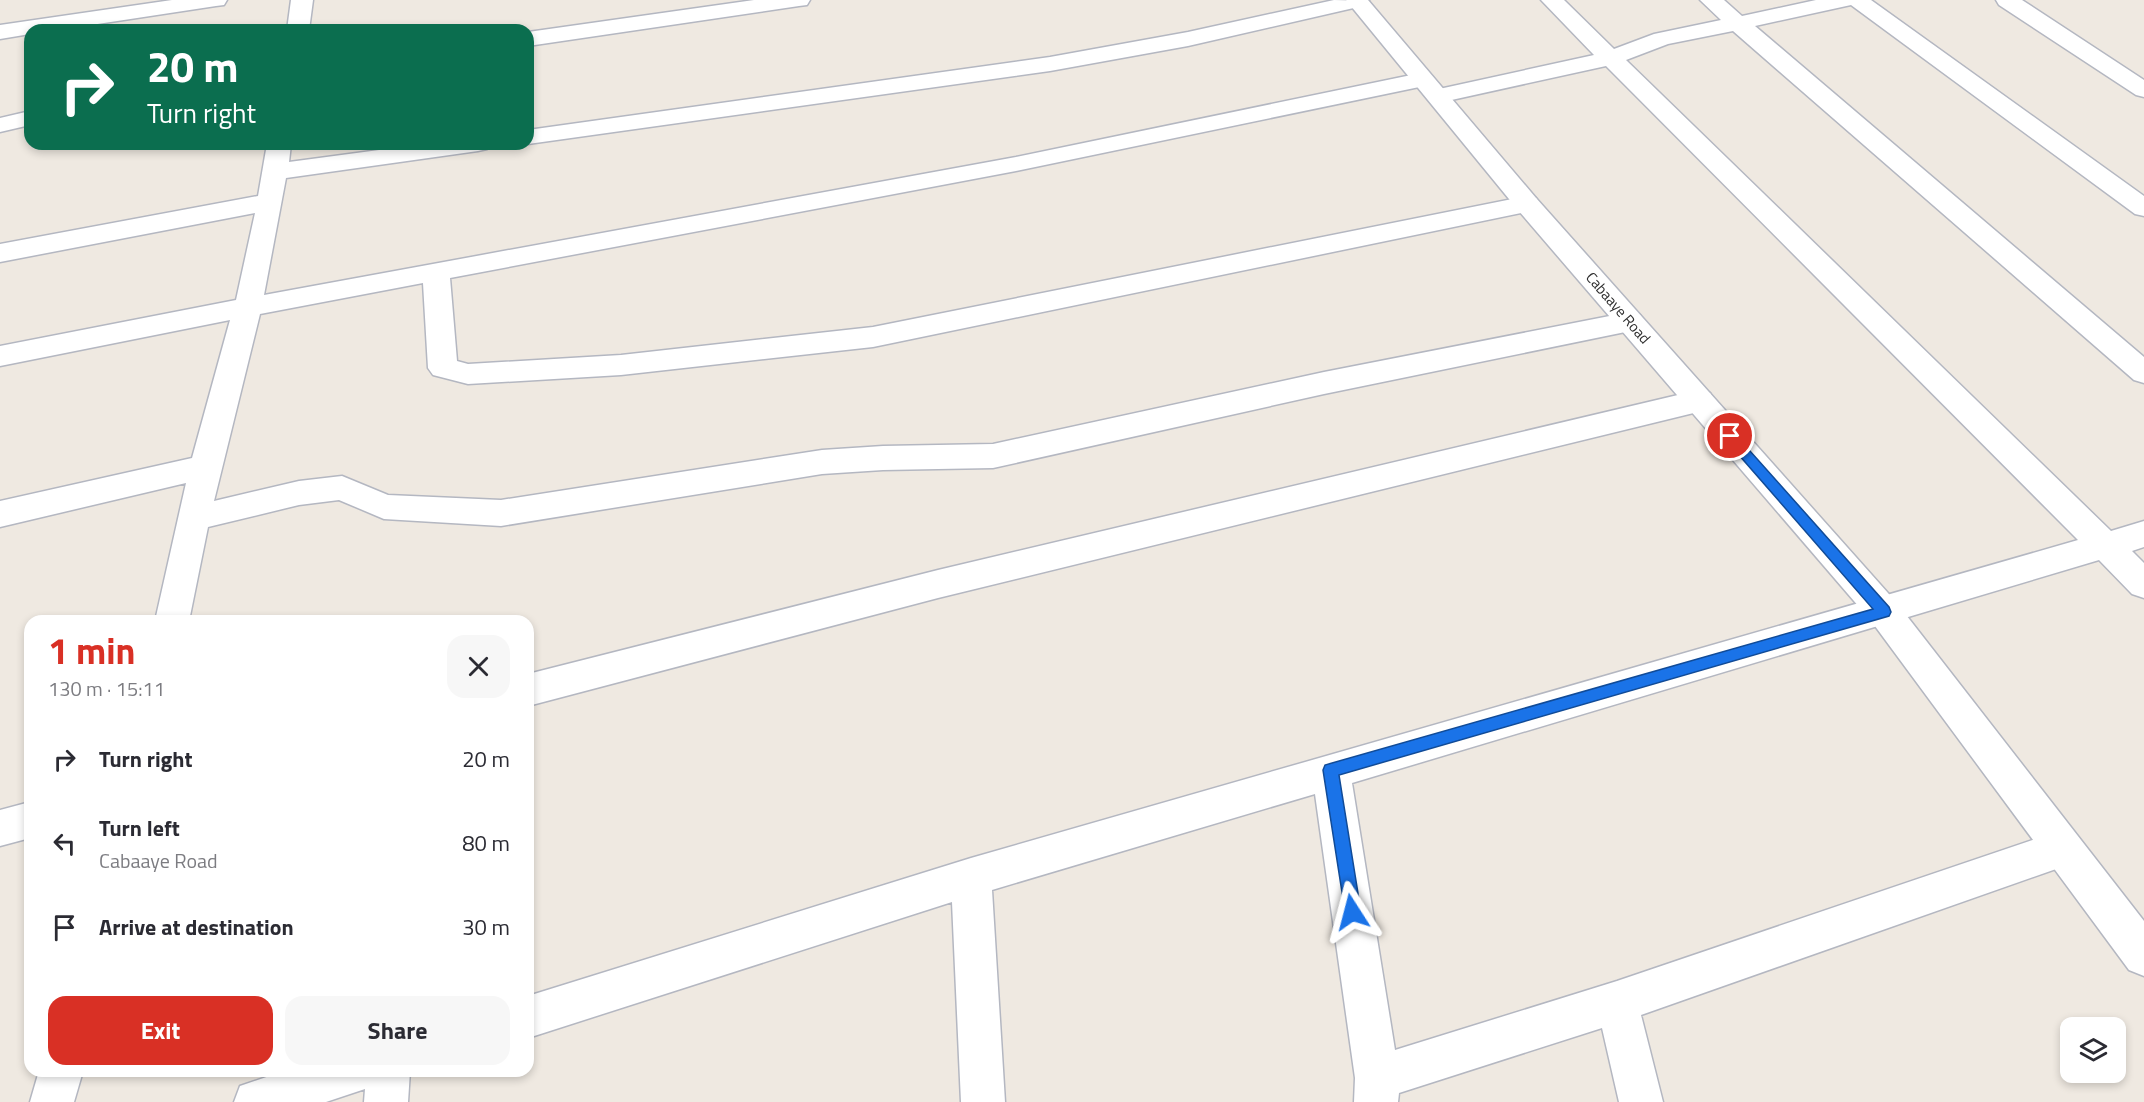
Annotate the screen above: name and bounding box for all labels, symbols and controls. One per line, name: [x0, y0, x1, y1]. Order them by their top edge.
text: 20 m: [147, 34, 239, 98]
icon: right: [48, 48, 126, 126]
text: Turn right: [147, 92, 256, 133]
street label: Cabaaye Road: [1581, 267, 1656, 349]
pin: [1704, 410, 1755, 461]
icon: arrive: [1713, 419, 1746, 452]
text: 1 min: [48, 623, 135, 678]
button: close: [447, 635, 510, 698]
text: 130 m · 15:11: [48, 673, 165, 704]
text: Turn right: [99, 742, 193, 776]
text: 20 m: [462, 742, 510, 776]
icon: right: [48, 743, 81, 776]
text: Turn left: [99, 811, 180, 845]
text: 80 m: [462, 826, 510, 860]
icon: left: [48, 827, 81, 860]
text: Cabaaye Road: [99, 845, 218, 876]
position arrow: [1320, 880, 1384, 944]
text: Arrive at destination: [99, 910, 294, 944]
text: 30 m: [462, 910, 510, 944]
icon: arrive: [48, 911, 81, 944]
button: Exit: [48, 996, 273, 1065]
button: Share: [285, 996, 510, 1065]
map controls: [2060, 1017, 2126, 1083]
button: layers: [2060, 1017, 2126, 1083]

